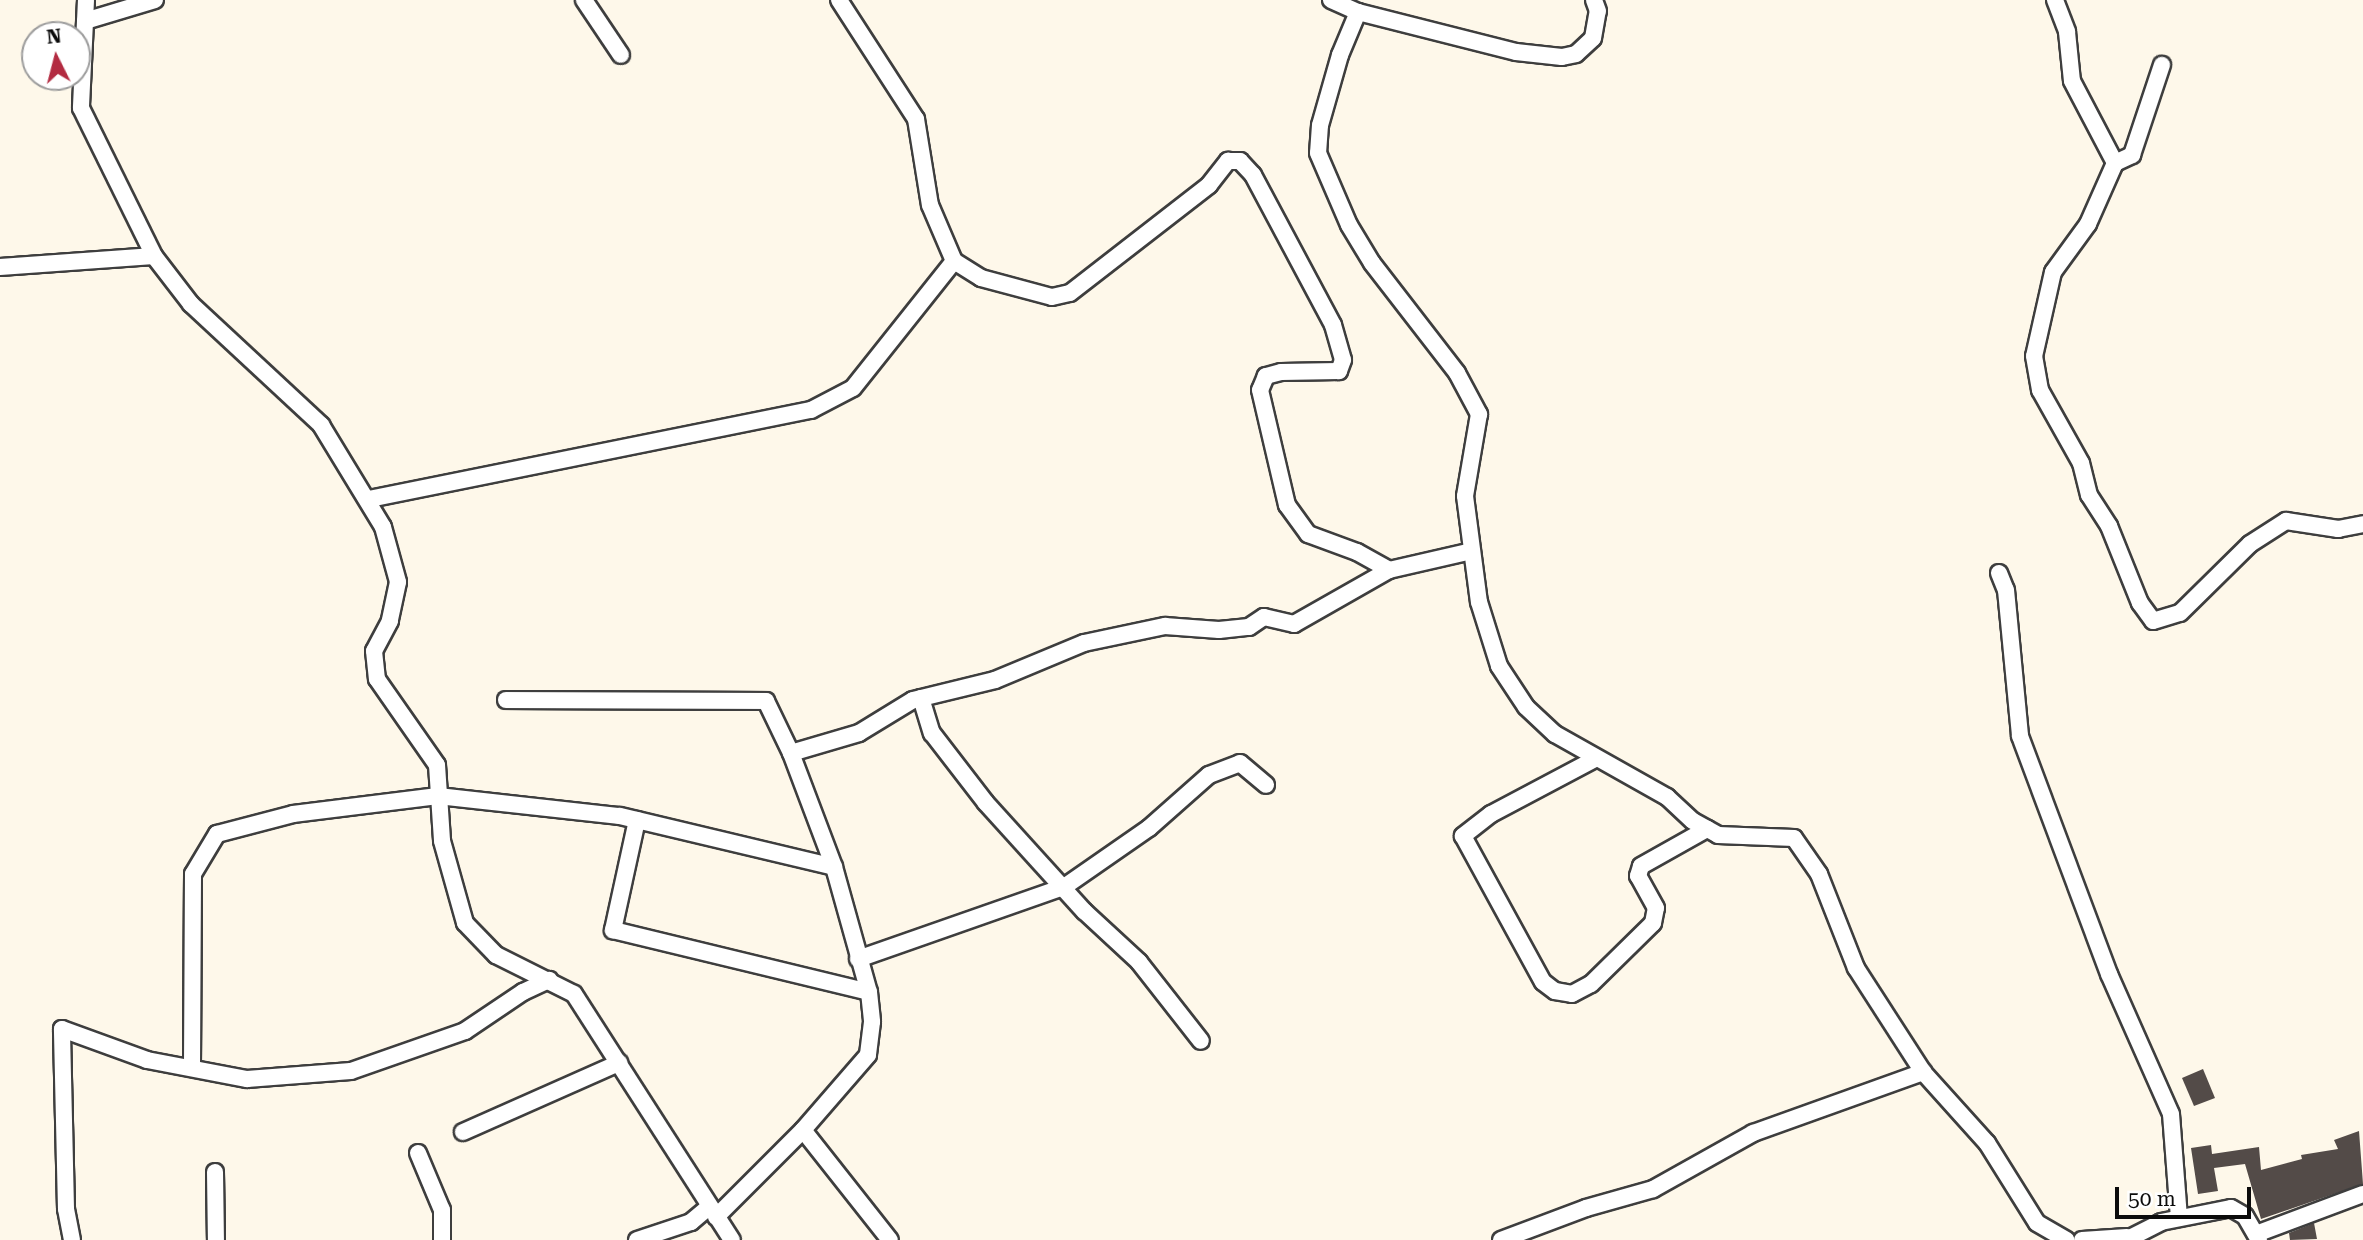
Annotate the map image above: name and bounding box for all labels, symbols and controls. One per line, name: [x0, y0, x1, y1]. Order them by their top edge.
north arrow: [21, 21, 91, 91]
text: N: [45, 24, 62, 49]
scale bar: [2118, 1174, 2254, 1218]
text: 50 m: [2128, 1187, 2176, 1211]

